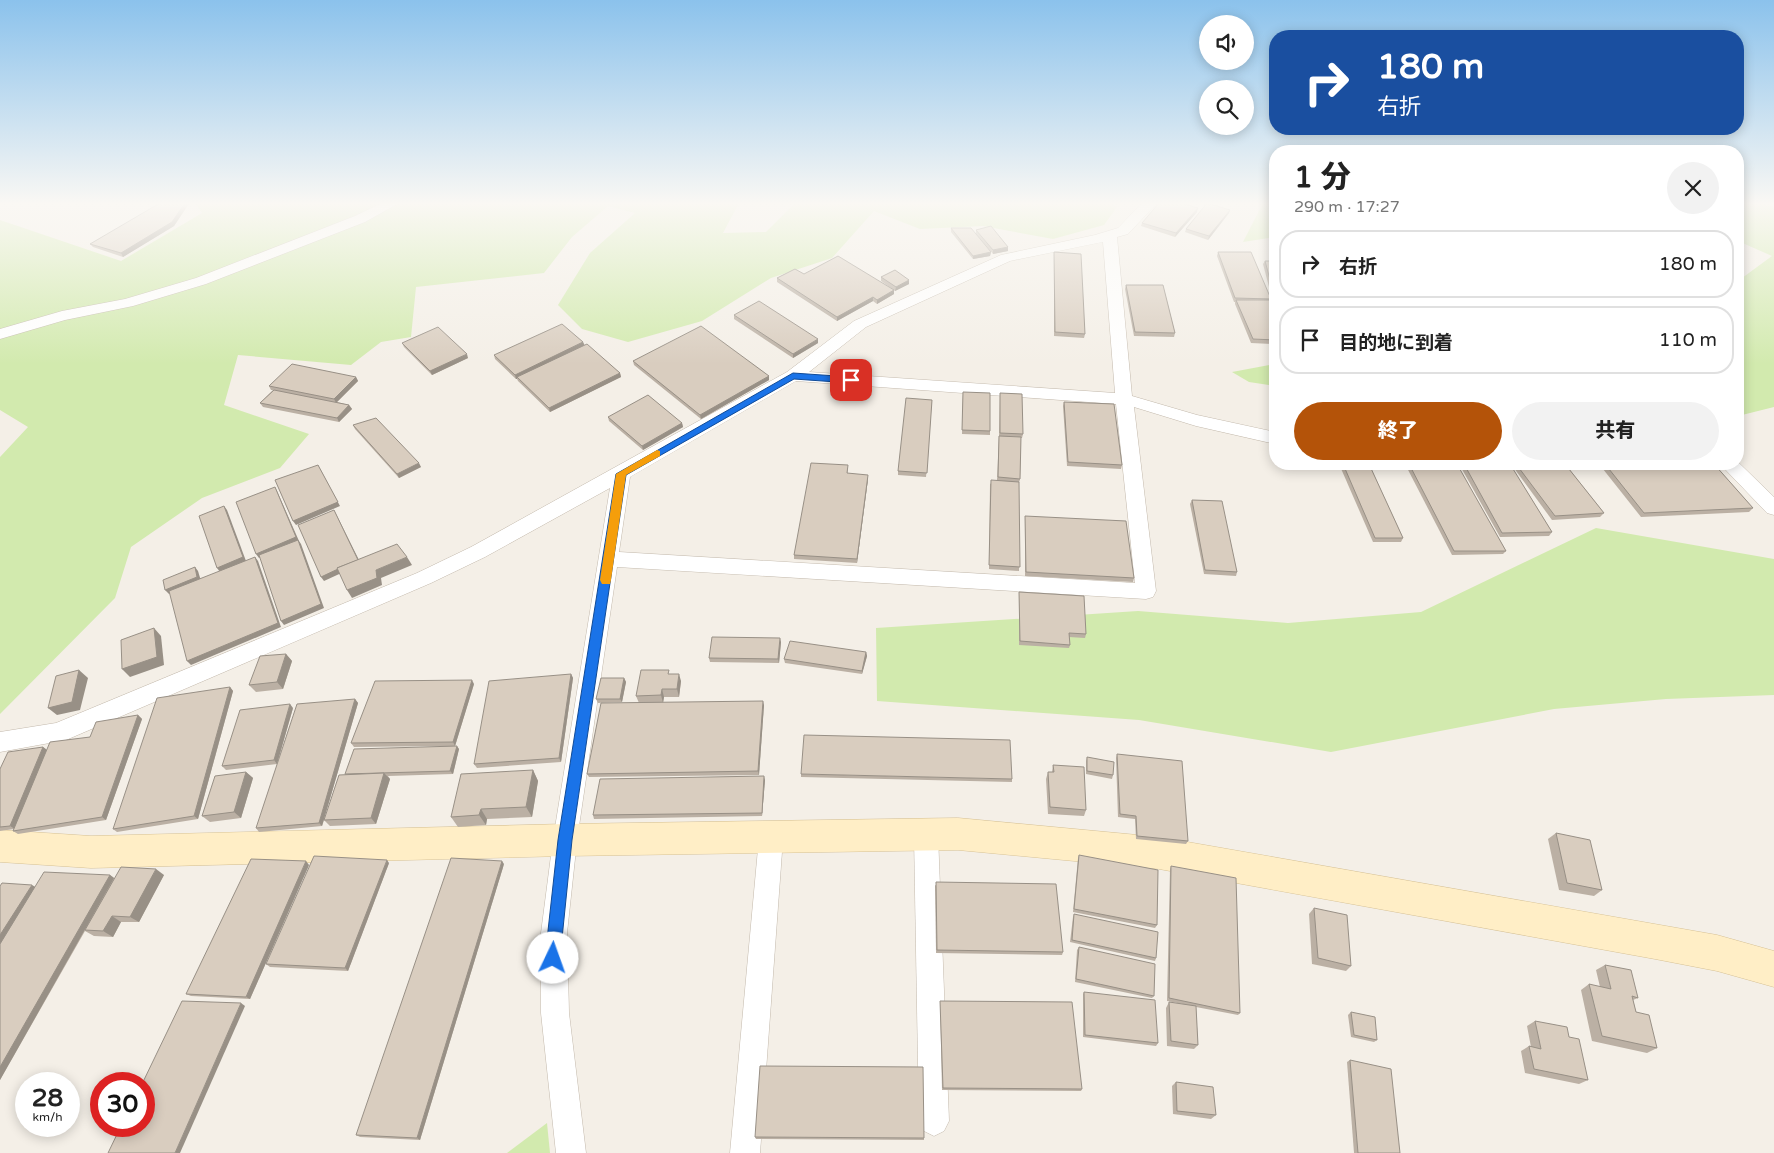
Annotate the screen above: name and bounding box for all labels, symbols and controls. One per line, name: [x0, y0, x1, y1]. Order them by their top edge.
map controls: [1199, 15, 1254, 135]
button: sound: [1199, 15, 1254, 70]
text: 180 m: [1377, 46, 1484, 88]
icon: right: [1294, 50, 1359, 115]
button: search: [1199, 80, 1254, 135]
text: 右折: [1377, 94, 1421, 120]
text: 1 分: [1294, 159, 1351, 196]
button: close: [1667, 162, 1719, 214]
text: 290 m · 17:27: [1294, 197, 1400, 217]
icon: right: [1296, 250, 1324, 278]
text: 180 m: [1659, 253, 1717, 275]
text: 右折: [1339, 256, 1377, 278]
icon: arrive: [1296, 326, 1324, 354]
text: 110 m: [1659, 329, 1717, 351]
text: 目的地に到着: [1339, 332, 1453, 354]
pin: [830, 359, 872, 401]
icon: arrive: [837, 366, 865, 394]
button: 終了: [1294, 402, 1502, 460]
button: 共有: [1512, 402, 1719, 460]
position arrow: [526, 931, 578, 983]
speed limit sign: 30: [90, 1072, 155, 1137]
text: 28: [32, 1083, 63, 1113]
text: km/h: [32, 1110, 63, 1124]

